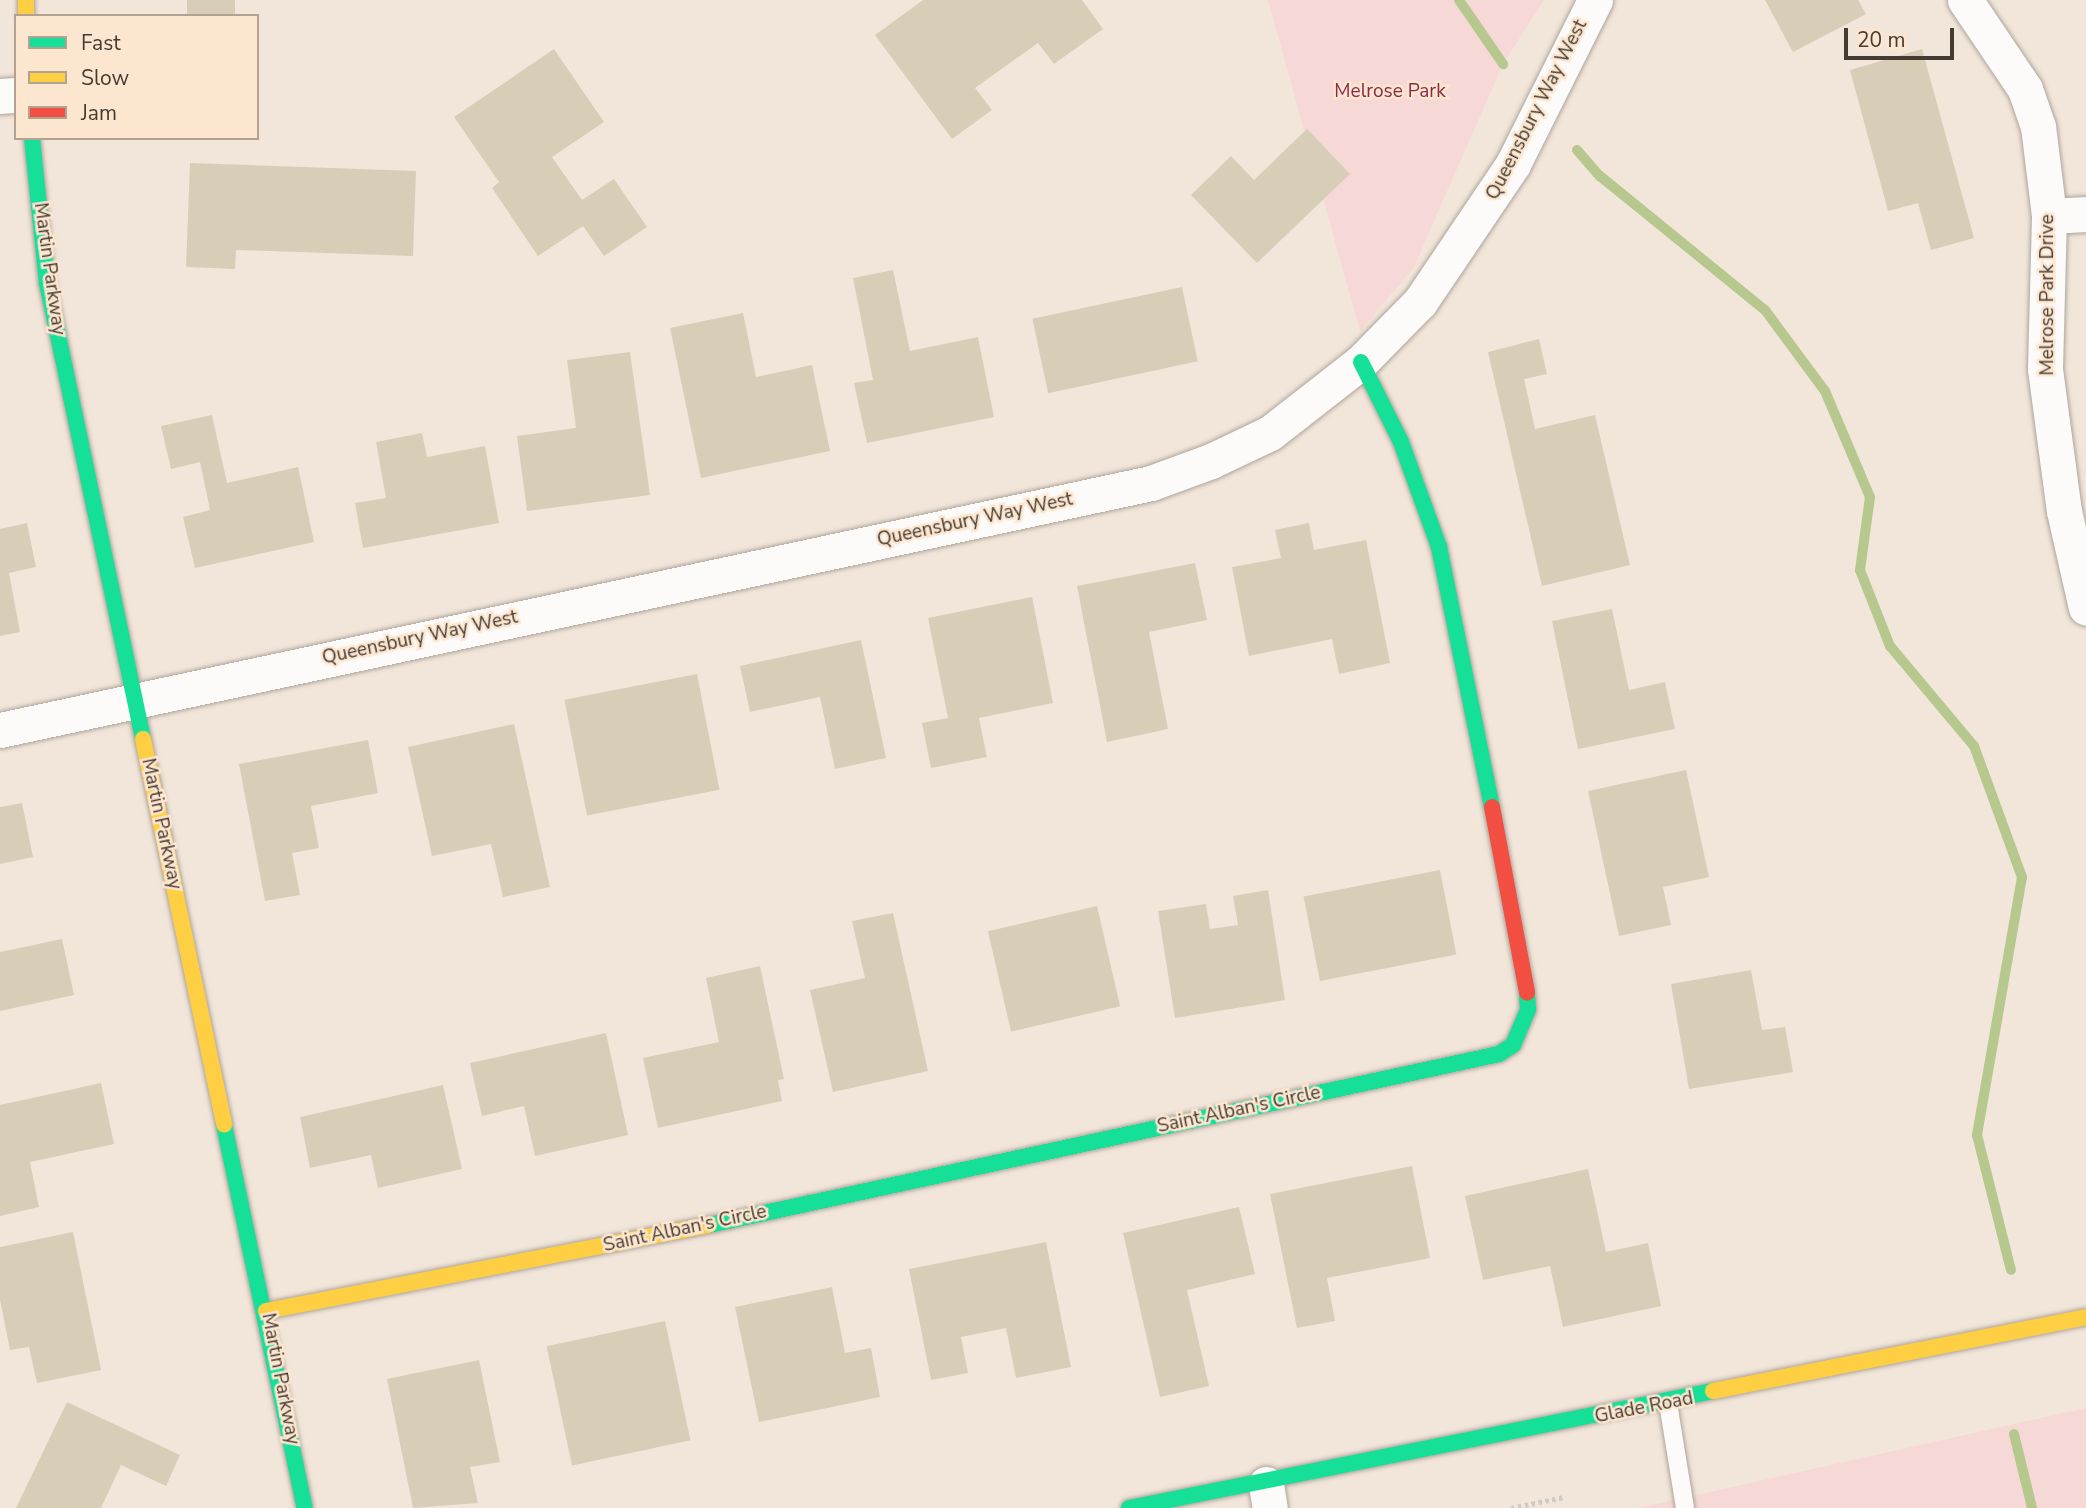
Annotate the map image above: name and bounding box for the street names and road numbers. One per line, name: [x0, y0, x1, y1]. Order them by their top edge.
street label: Queensbury Way West: [1482, 16, 1592, 204]
street label: Martin Parkway: [28, 201, 70, 337]
street label: Melrose Park Drive: [2037, 214, 2059, 376]
street label: Queensbury Way West: [875, 488, 1075, 552]
street label: Queensbury Way West: [320, 606, 520, 670]
street label: Martin Parkway: [136, 756, 186, 892]
street label: Saint Alban's Circle: [1155, 1082, 1323, 1138]
street label: Saint Alban's Circle: [601, 1201, 769, 1257]
street label: Martin Parkway: [256, 1311, 304, 1447]
street label: Glade Road: [1593, 1387, 1695, 1429]

